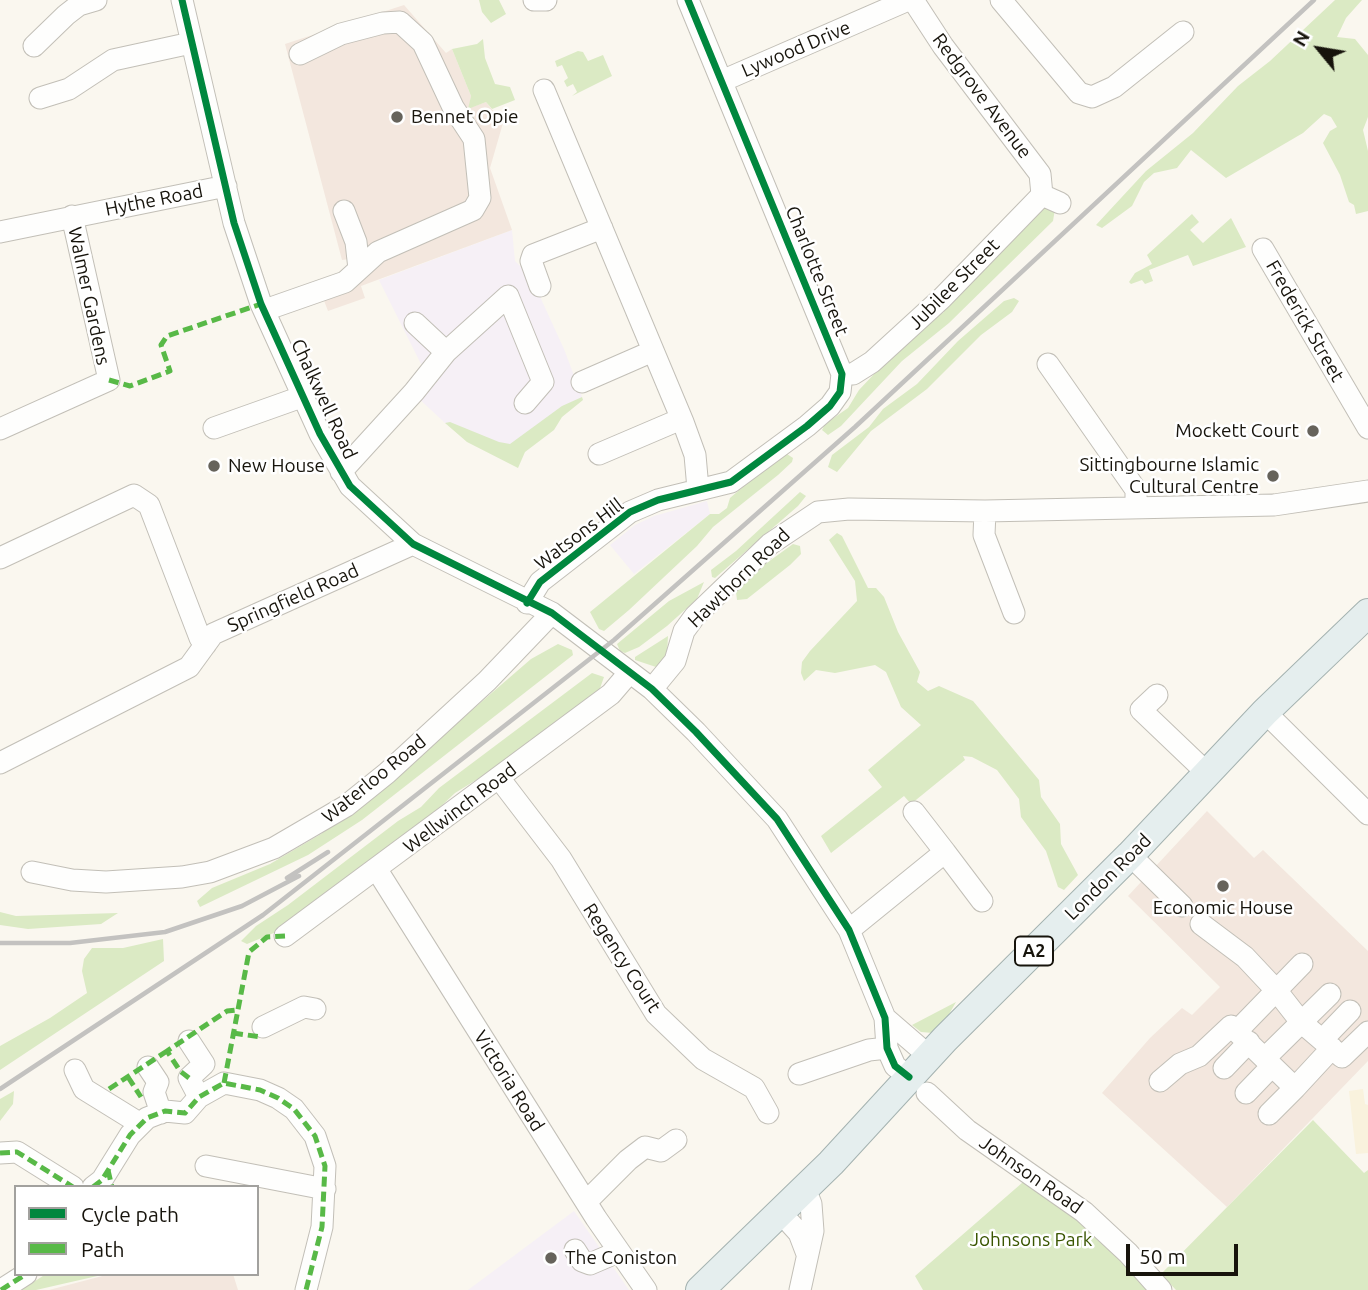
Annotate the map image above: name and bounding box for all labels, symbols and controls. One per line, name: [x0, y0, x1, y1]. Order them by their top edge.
north arrow: [1284, 14, 1354, 84]
street label: Lywood Drive: [738, 16, 854, 82]
text: N: [1288, 27, 1314, 50]
street label: Redgrove Avenue: [928, 29, 1036, 163]
place label: Bennet Opie: [411, 106, 519, 128]
marker: Bennet Opie: [389, 109, 405, 125]
street label: Hythe Road: [103, 179, 205, 221]
street label: Charlotte Street: [781, 203, 853, 339]
street label: Walmer Gardens: [63, 225, 115, 367]
street label: Jubilee Street: [904, 234, 1004, 334]
street label: Frederick Street: [1261, 256, 1349, 386]
street label: Chalkwell Road: [286, 335, 362, 463]
place label: Mockett Court: [1175, 420, 1299, 442]
marker: Mockett Court: [1305, 423, 1321, 439]
place label: Sittingbourne Islamic Cultural Centre: [1079, 454, 1259, 498]
place label: New House: [228, 455, 325, 477]
marker: New House: [206, 458, 222, 474]
marker: Sittingbourne Islamic Cultural Centre: [1265, 468, 1281, 484]
street label: Watsons Hill: [530, 493, 628, 575]
street label: Hawthorn Road: [683, 523, 795, 633]
street label: Springfield Road: [224, 559, 362, 637]
street label: Waterloo Road: [317, 730, 431, 828]
street label: Wellwinch Road: [399, 758, 521, 858]
street label: London Road: [1060, 829, 1156, 925]
marker: Economic House: [1215, 878, 1231, 894]
place label: Economic House: [1153, 897, 1293, 919]
street label: Regency Court: [578, 899, 666, 1017]
road number: A2: [1015, 936, 1053, 966]
street label: Victoria Road: [469, 1026, 549, 1136]
street label: Johnson Road: [975, 1131, 1087, 1219]
legend: [14, 1185, 259, 1276]
text: Cycle path: [81, 1202, 179, 1226]
park label: Johnsons Park: [970, 1229, 1092, 1251]
scale bar: [1130, 1230, 1242, 1274]
text: Path: [81, 1237, 124, 1261]
text: 50 m: [1139, 1244, 1186, 1268]
place label: The Coniston: [565, 1247, 677, 1269]
marker: The Coniston: [543, 1250, 559, 1266]

